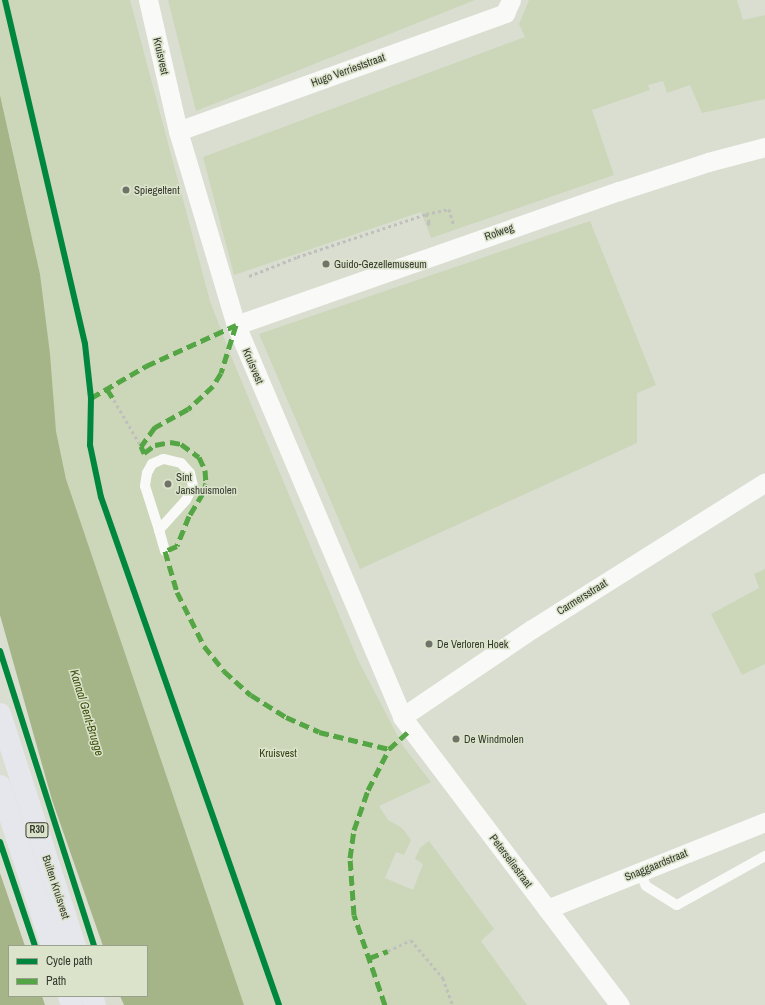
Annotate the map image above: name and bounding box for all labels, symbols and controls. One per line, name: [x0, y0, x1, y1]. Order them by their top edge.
street label: Kruisvest: [150, 36, 172, 76]
street label: Hugo Verrieststraat: [309, 51, 387, 89]
place label: Spiegeltent: [134, 183, 180, 197]
marker: Spiegeltent: [121, 185, 131, 195]
street label: Rolweg: [483, 221, 515, 243]
place label: Guido-Gezellemuseum: [334, 257, 427, 271]
marker: Guido-Gezellemuseum: [321, 259, 331, 269]
street label: Kruisvest: [240, 346, 266, 386]
place label: Sint Janshuismolen: [176, 471, 237, 497]
marker: Sint Janshuismolen: [163, 479, 173, 489]
street label: Carmersstraat: [554, 576, 610, 618]
place label: De Verloren Hoek: [437, 637, 508, 651]
marker: De Verloren Hoek: [424, 639, 434, 649]
water label: Kanaal Gent-Brugge: [66, 668, 106, 758]
place label: De Windmolen: [464, 732, 524, 746]
marker: De Windmolen: [451, 734, 461, 744]
park label: Kruisvest: [259, 746, 297, 760]
road number: R30: [25, 822, 49, 838]
street label: Peterseliestraat: [487, 832, 535, 890]
street label: Snaggaardstraat: [623, 846, 689, 884]
street label: Buiten Kruisvest: [39, 853, 73, 921]
legend: [8, 945, 148, 997]
text: Cycle path: [46, 953, 93, 969]
text: Path: [46, 973, 66, 989]

